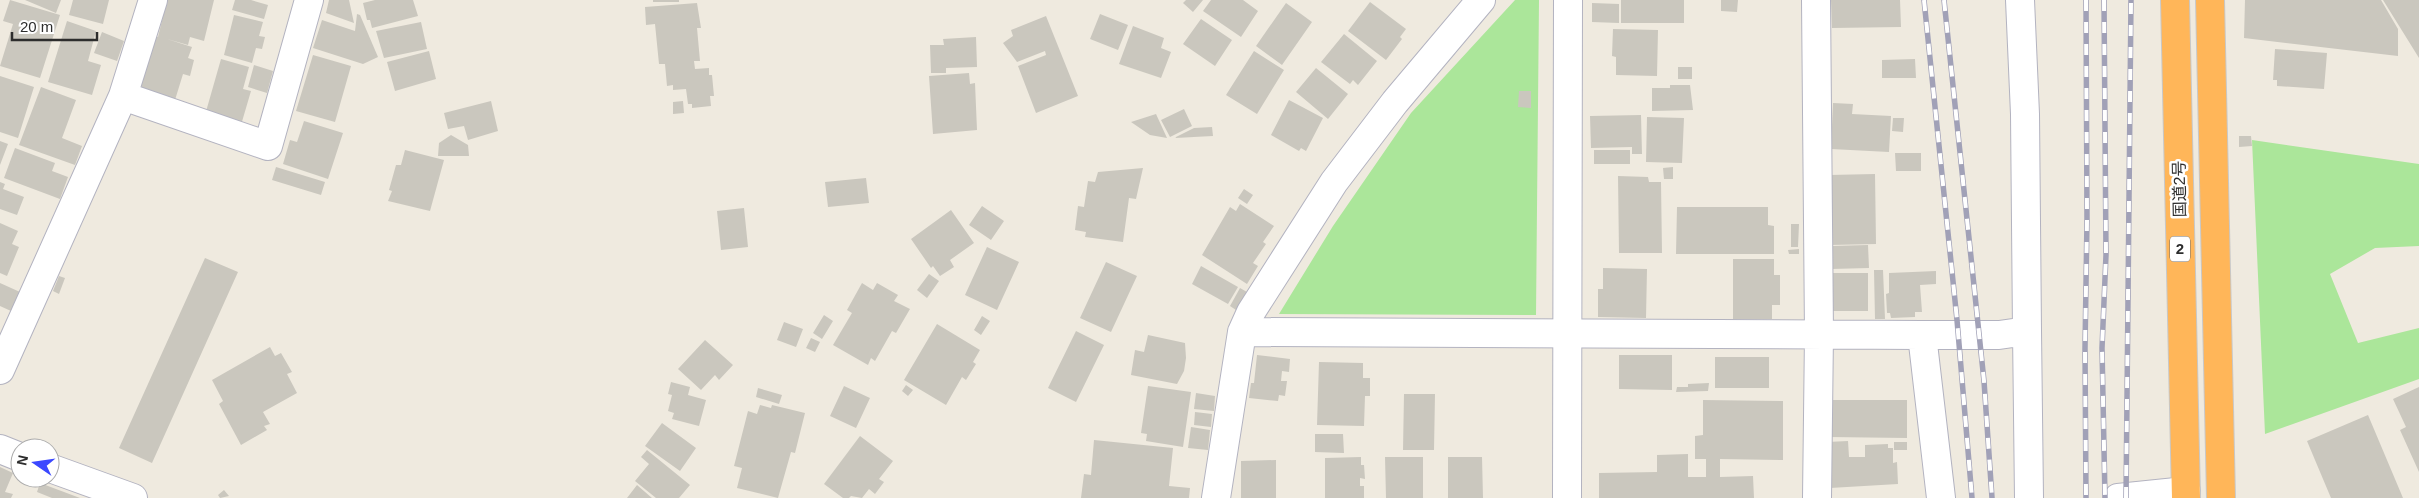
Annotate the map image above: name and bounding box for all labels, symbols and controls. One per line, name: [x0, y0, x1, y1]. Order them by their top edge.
scale bar: [12, 10, 98, 42]
text: 20 m: [20, 18, 53, 35]
street label: 国道2号: [2171, 160, 2188, 218]
road number: 2: [2170, 236, 2190, 262]
north arrow: [10, 438, 60, 488]
text: N: [13, 453, 31, 467]

